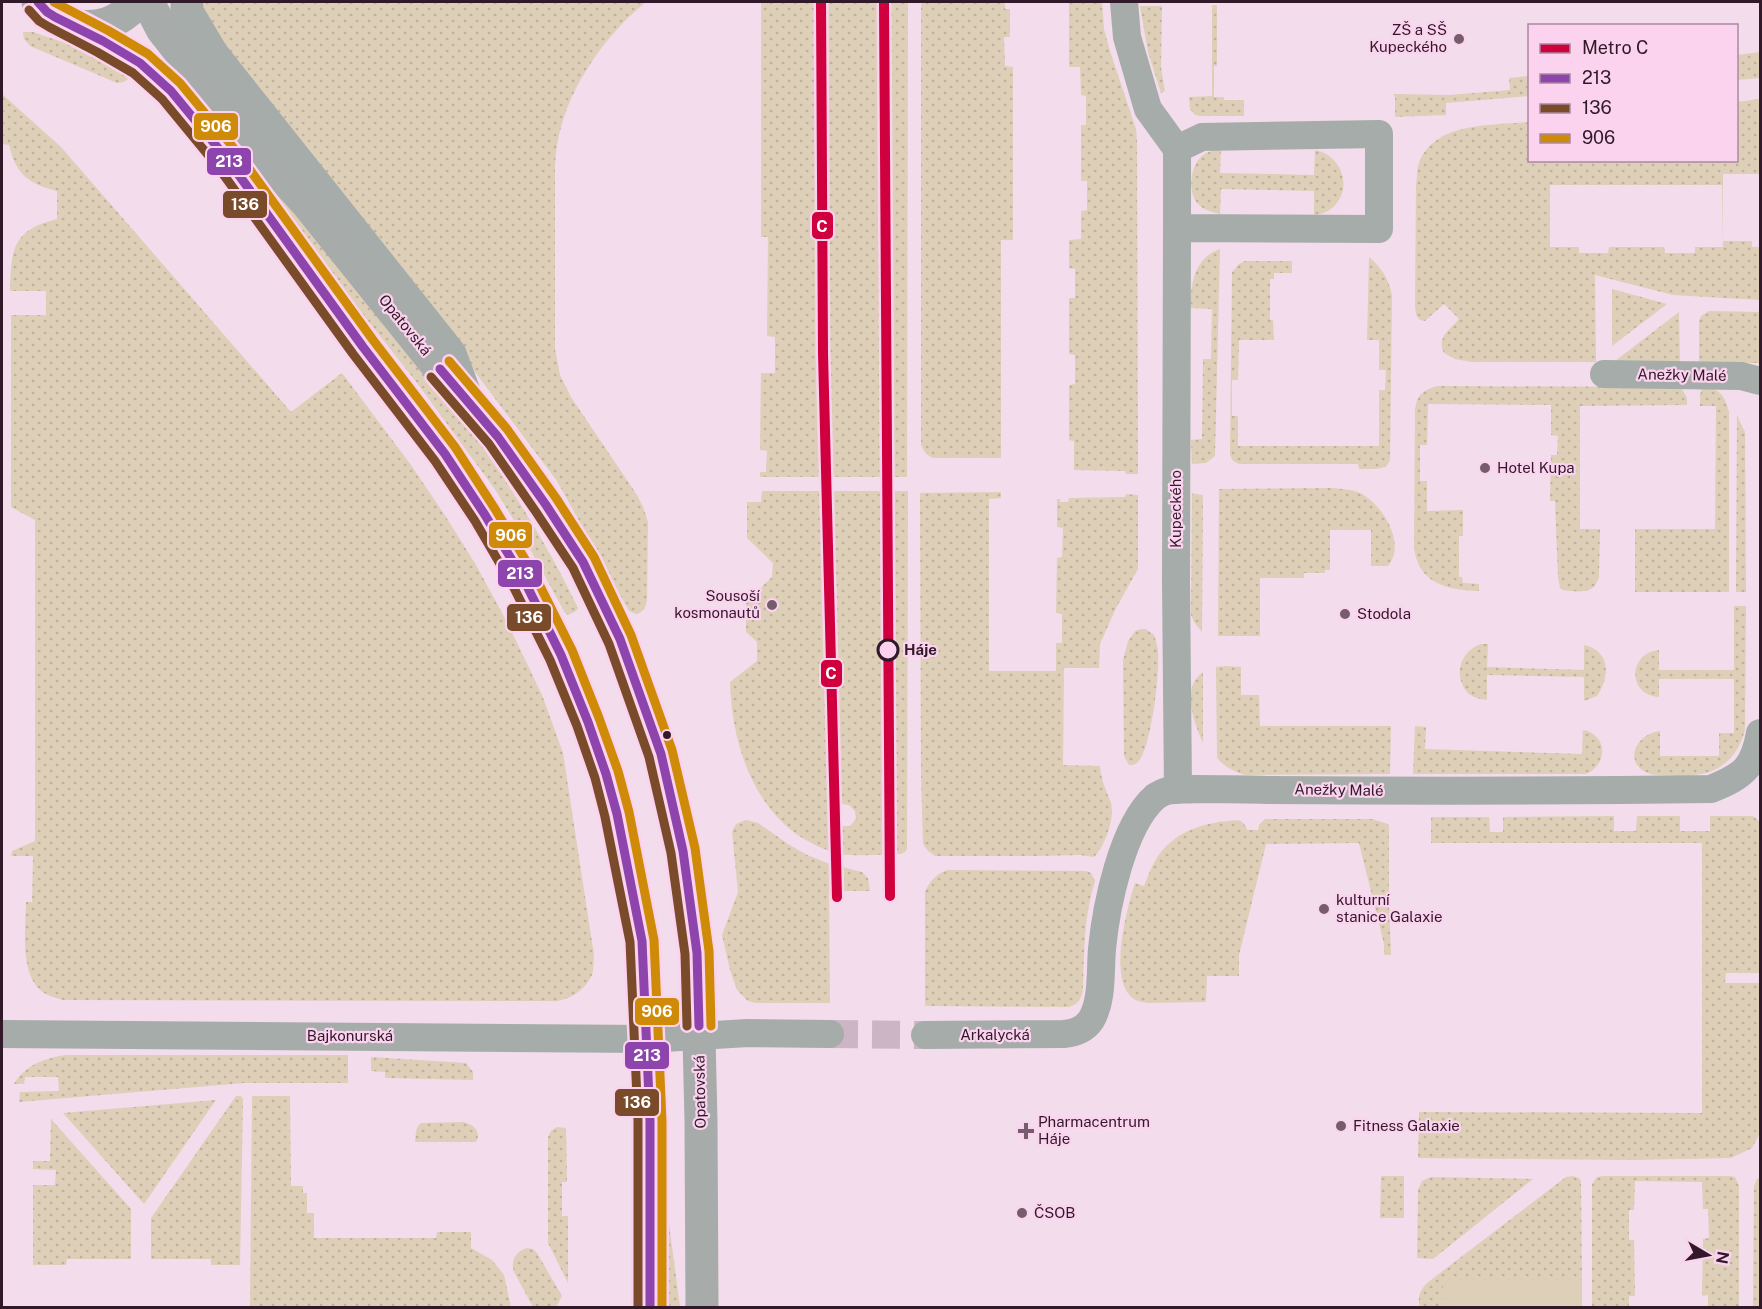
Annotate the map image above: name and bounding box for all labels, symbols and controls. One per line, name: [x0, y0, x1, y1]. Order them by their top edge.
place label: ZŠ a SŠ Kupeckého: [1369, 21, 1447, 55]
legend: [1528, 24, 1738, 162]
marker: ZŠ a SŠ Kupeckého: [1452, 32, 1466, 46]
text: Metro C: [1582, 37, 1648, 58]
text: 213: [1582, 67, 1611, 88]
text: 136: [1582, 97, 1612, 118]
line badge: 906: [193, 112, 239, 141]
text: 906: [200, 117, 232, 136]
text: 906: [1582, 127, 1615, 148]
line badge: 213: [206, 147, 252, 176]
text: 213: [215, 152, 243, 171]
line badge: 136: [222, 190, 268, 219]
text: 136: [231, 195, 259, 214]
line badge: C: [811, 211, 834, 240]
text: C: [816, 217, 828, 236]
street label: Opatovská: [376, 291, 435, 358]
street label: Anežky Malé: [1637, 365, 1727, 384]
place label: Hotel Kupa: [1497, 459, 1575, 476]
marker: Hotel Kupa: [1478, 461, 1492, 475]
street label: Kupeckého: [1167, 470, 1184, 548]
line badge: 906: [488, 521, 533, 549]
text: 906: [495, 526, 527, 545]
line badge: 213: [497, 559, 543, 588]
text: 213: [506, 564, 534, 583]
place label: Sousoší kosmonautů: [674, 587, 760, 621]
marker: Sousoší kosmonautů: [765, 598, 779, 612]
line badge: 136: [506, 603, 552, 632]
place label: Stodola: [1357, 605, 1411, 622]
marker: Stodola: [1338, 607, 1352, 621]
text: 136: [515, 608, 543, 627]
marker: Háje: [877, 639, 899, 661]
place label: Háje: [904, 641, 937, 658]
line badge: C: [820, 659, 843, 688]
text: C: [825, 664, 837, 683]
unlabelled marker: [661, 729, 673, 741]
street label: Anežky Malé: [1294, 780, 1384, 799]
place label: kulturní stanice Galaxie: [1336, 891, 1443, 925]
marker: kulturní stanice Galaxie: [1317, 902, 1331, 916]
line badge: 906: [634, 997, 680, 1026]
text: 906: [641, 1002, 673, 1021]
street label: Arkalycká: [960, 1026, 1030, 1043]
street label: Bajkonurská: [307, 1027, 393, 1044]
line badge: 213: [624, 1041, 670, 1070]
text: 213: [633, 1046, 661, 1065]
street label: Opatovská: [690, 1055, 709, 1129]
line badge: 136: [614, 1088, 660, 1117]
text: 136: [623, 1093, 651, 1112]
place label: Pharmacentrum Háje: [1038, 1113, 1150, 1147]
place label: Fitness Galaxie: [1353, 1117, 1460, 1134]
marker: Fitness Galaxie: [1334, 1119, 1348, 1133]
marker: Pharmacentrum Háje: [1019, 1124, 1033, 1138]
place label: ČSOB: [1034, 1204, 1075, 1221]
marker: ČSOB: [1015, 1206, 1029, 1220]
north arrow: [1678, 1225, 1738, 1285]
text: N: [1712, 1250, 1733, 1265]

